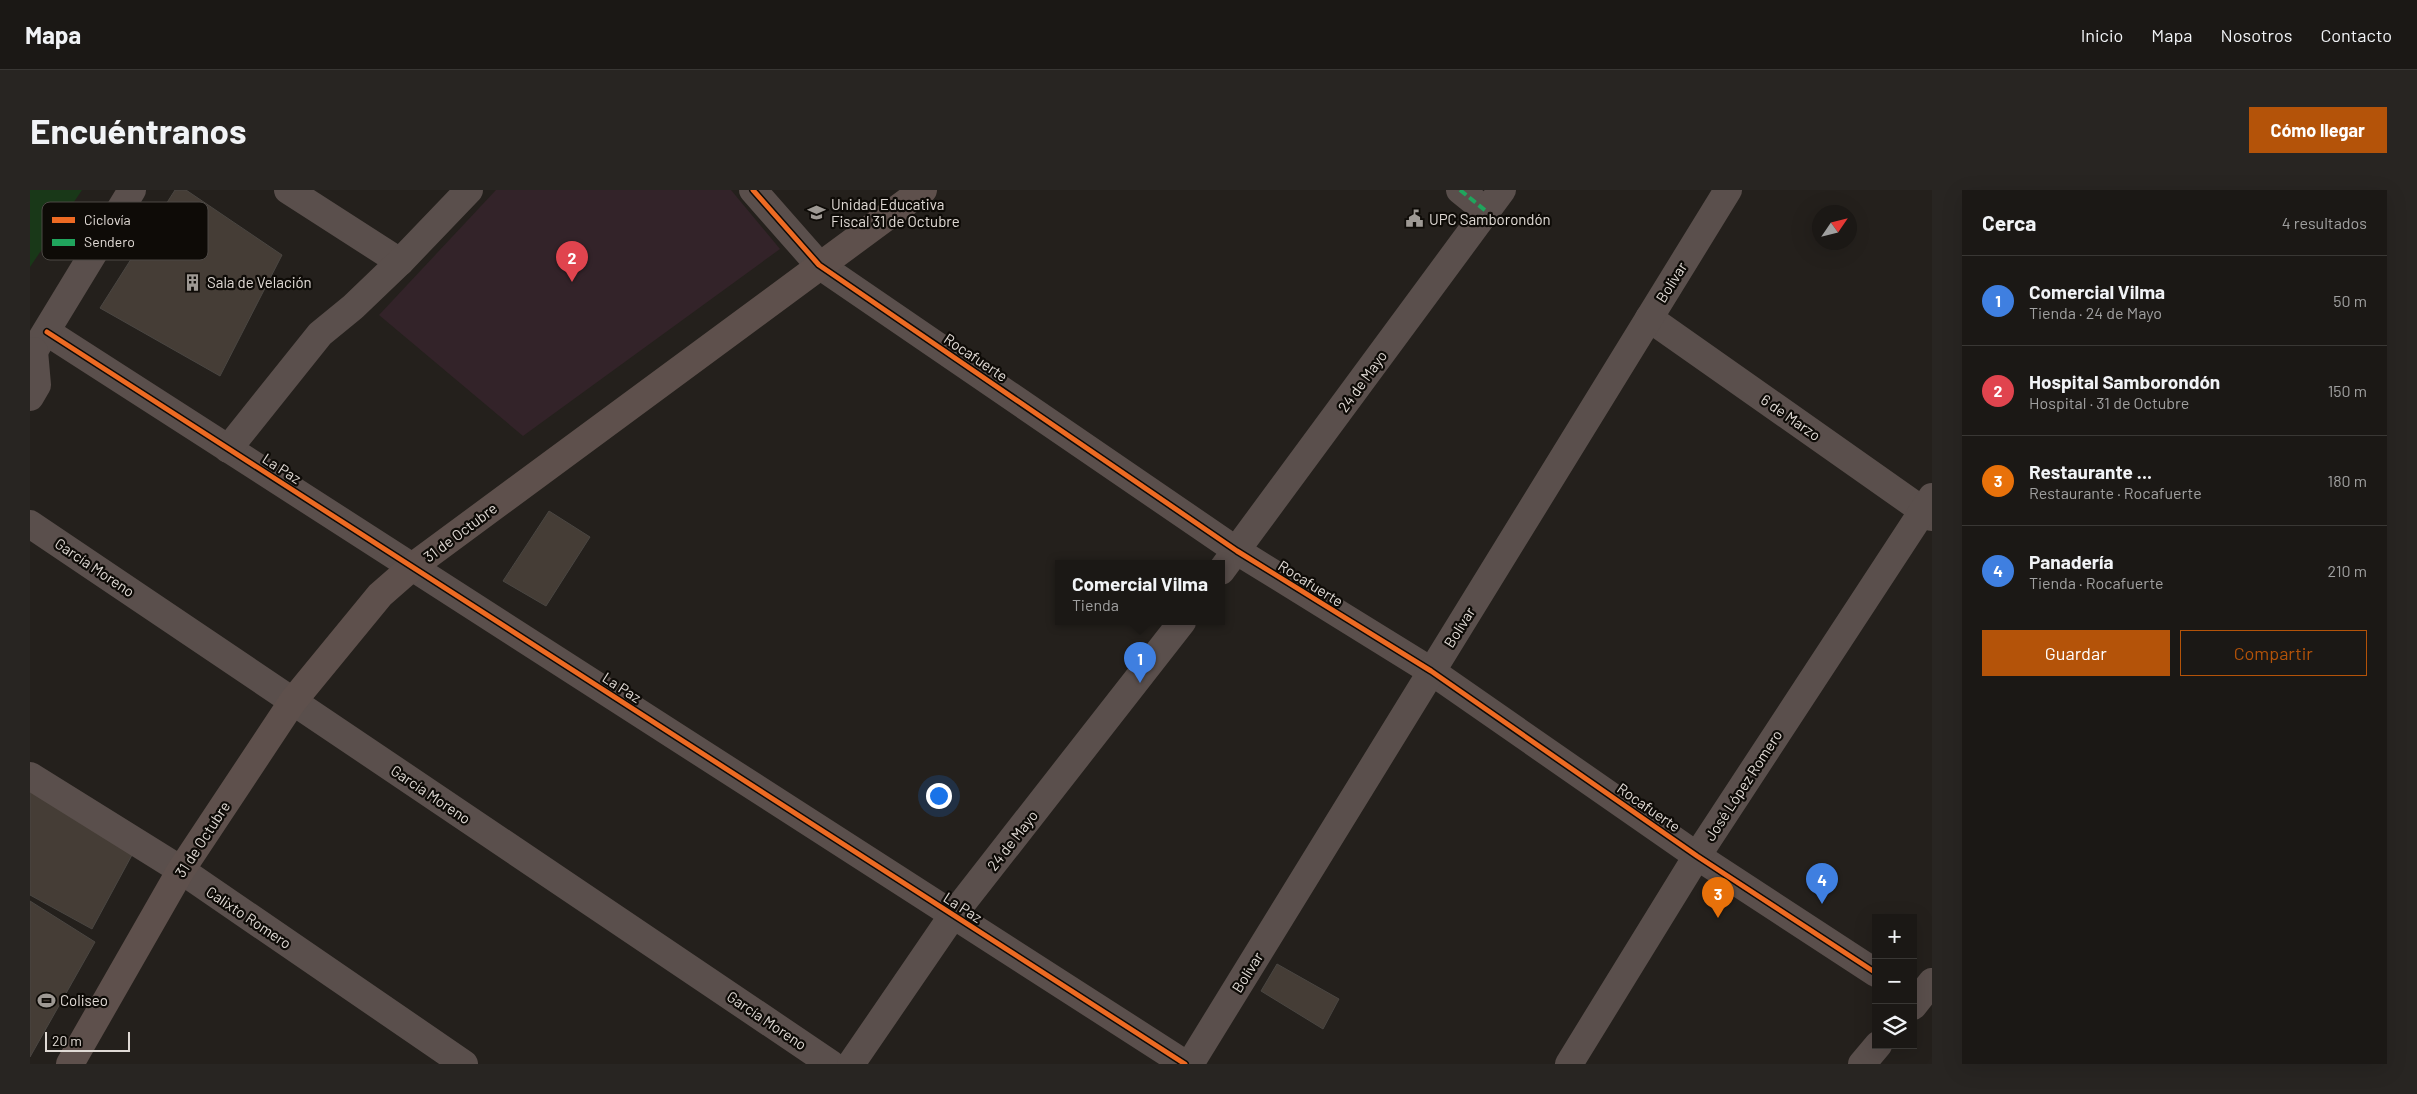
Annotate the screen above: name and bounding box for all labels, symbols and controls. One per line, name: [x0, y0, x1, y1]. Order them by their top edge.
text: Mapa: [25, 20, 81, 49]
text: Inicio: [2081, 24, 2123, 46]
text: Mapa: [2151, 24, 2193, 46]
text: Nosotros: [2221, 24, 2292, 46]
text: Contacto: [2320, 24, 2392, 46]
button: Cómo llegar: [2249, 107, 2387, 153]
text: Encuéntranos: [30, 109, 247, 151]
place label: Unidad Educativa Fiscal 31 de Octubre: [831, 195, 960, 230]
legend: [42, 202, 208, 260]
school or university icon: Unidad Educativa Fiscal 31 de Octubre: [807, 203, 827, 223]
north arrow: [1812, 205, 1857, 250]
public building icon: UPC Samborondón: [1405, 209, 1425, 229]
place label: UPC Samborondón: [1429, 210, 1551, 228]
text: Cerca: [1982, 210, 2036, 235]
text: Ciclovía: [84, 211, 131, 228]
text: 4 resultados: [2282, 213, 2367, 232]
text: Sendero: [84, 233, 135, 250]
pin: 2: [556, 241, 588, 282]
street label: Bolívar: [1652, 258, 1691, 306]
building icon: Sala de Velación: [183, 272, 203, 292]
place label: Sala de Velación: [207, 273, 312, 291]
text: Comercial Vilma: [2029, 280, 2165, 303]
text: 1: [1995, 291, 2001, 310]
text: 50 m: [2333, 291, 2367, 310]
text: Tienda · 24 de Mayo: [2029, 303, 2162, 322]
street label: Rocafuerte: [941, 329, 1011, 385]
street label: 24 de Mayo: [1334, 347, 1390, 415]
text: Hospital Samborondón: [2029, 370, 2220, 393]
text: 2: [1994, 381, 2002, 400]
text: 150 m: [2328, 381, 2367, 400]
street label: 6 de Marzo: [1758, 390, 1824, 444]
text: Hospital · 31 de Octubre: [2029, 393, 2189, 412]
street label: La Paz: [259, 449, 305, 487]
text: Restaurante ...: [2029, 460, 2152, 483]
text: 3: [1994, 471, 2002, 490]
text: 180 m: [2328, 471, 2367, 490]
text: Restaurante · Rocafuerte: [2029, 483, 2202, 502]
street label: 31 de Octubre: [420, 499, 500, 565]
street label: García Moreno: [52, 534, 138, 600]
text: Panadería: [2029, 550, 2114, 573]
street label: Rocafuerte: [1275, 556, 1347, 610]
popup: [1055, 560, 1225, 625]
text: 4: [1993, 561, 2003, 580]
text: 210 m: [2328, 561, 2367, 580]
text: Comercial Vilma: [1072, 572, 1208, 595]
text: Tienda · Rocafuerte: [2029, 573, 2164, 592]
text: Tienda: [1072, 595, 1119, 614]
street label: Bolívar: [1440, 603, 1479, 651]
button: Guardar: [1982, 630, 2170, 676]
button: Compartir: [2180, 630, 2367, 676]
pin: 1: [1124, 642, 1156, 683]
street label: La Paz: [599, 668, 645, 706]
street label: José López Romero: [1700, 726, 1786, 844]
street label: García Moreno: [388, 761, 474, 827]
street label: Rocafuerte: [1614, 779, 1684, 835]
your location: [926, 783, 952, 809]
street label: 31 de Octubre: [171, 798, 233, 880]
street label: 24 de Mayo: [983, 806, 1041, 874]
pin: 4: [1806, 863, 1838, 904]
pin: 3: [1702, 877, 1734, 918]
street label: Calixto Romero: [203, 882, 295, 952]
street label: La Paz: [940, 888, 986, 926]
map controls: [1872, 914, 1917, 1049]
button: +: [1872, 914, 1917, 959]
street label: Bolívar: [1228, 948, 1267, 996]
button: −: [1872, 959, 1917, 1004]
street label: García Moreno: [724, 987, 810, 1053]
sports icon: Coliseo: [36, 990, 56, 1010]
place label: Coliseo: [60, 991, 108, 1009]
button: layers: [1872, 1004, 1917, 1049]
scale bar: [45, 1029, 130, 1052]
text: 20 m: [52, 1032, 82, 1049]

